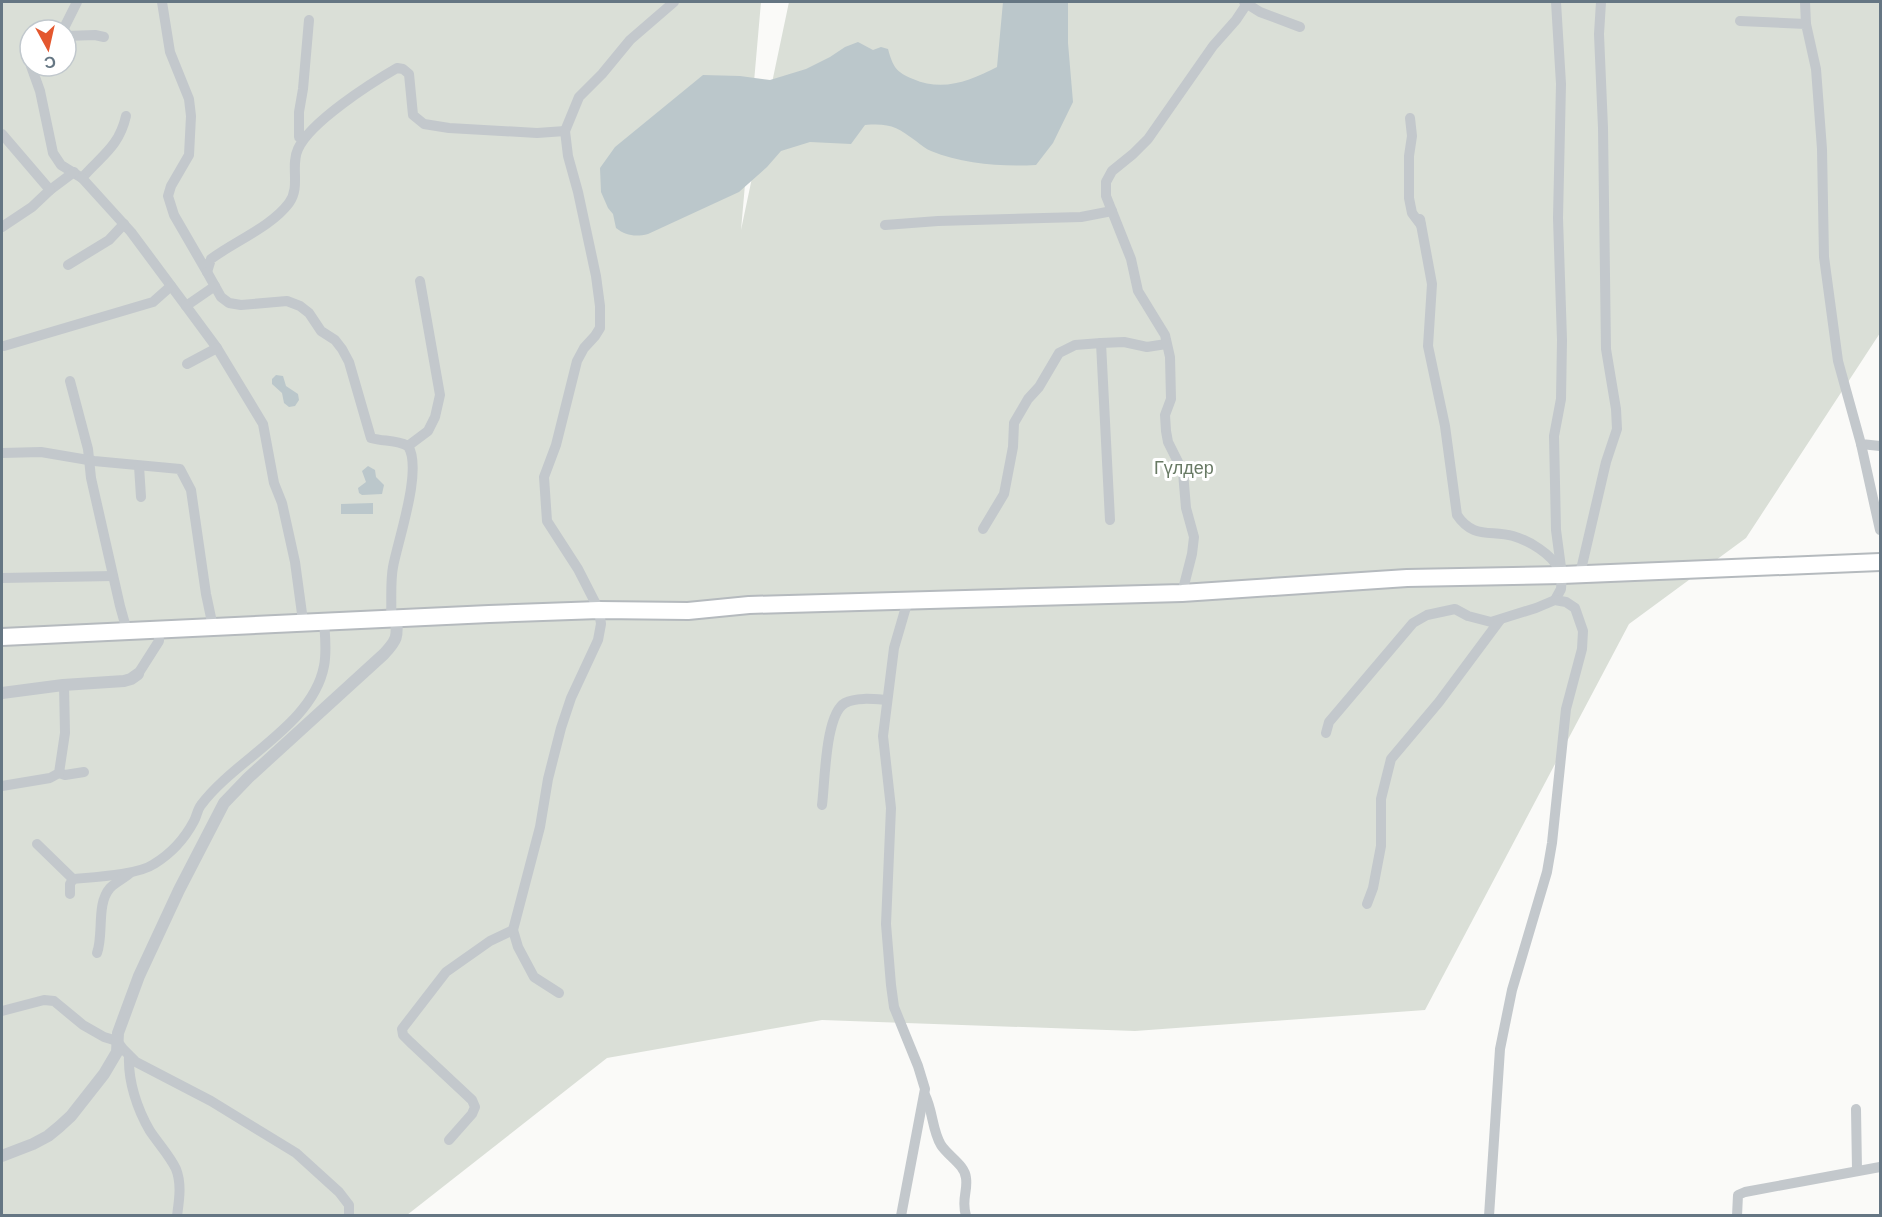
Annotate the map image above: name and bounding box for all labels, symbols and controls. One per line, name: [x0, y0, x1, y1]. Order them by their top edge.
north arrow: [18, 18, 78, 78]
text: С: [43, 52, 57, 73]
park label: Гүлдер: [1154, 457, 1214, 478]

